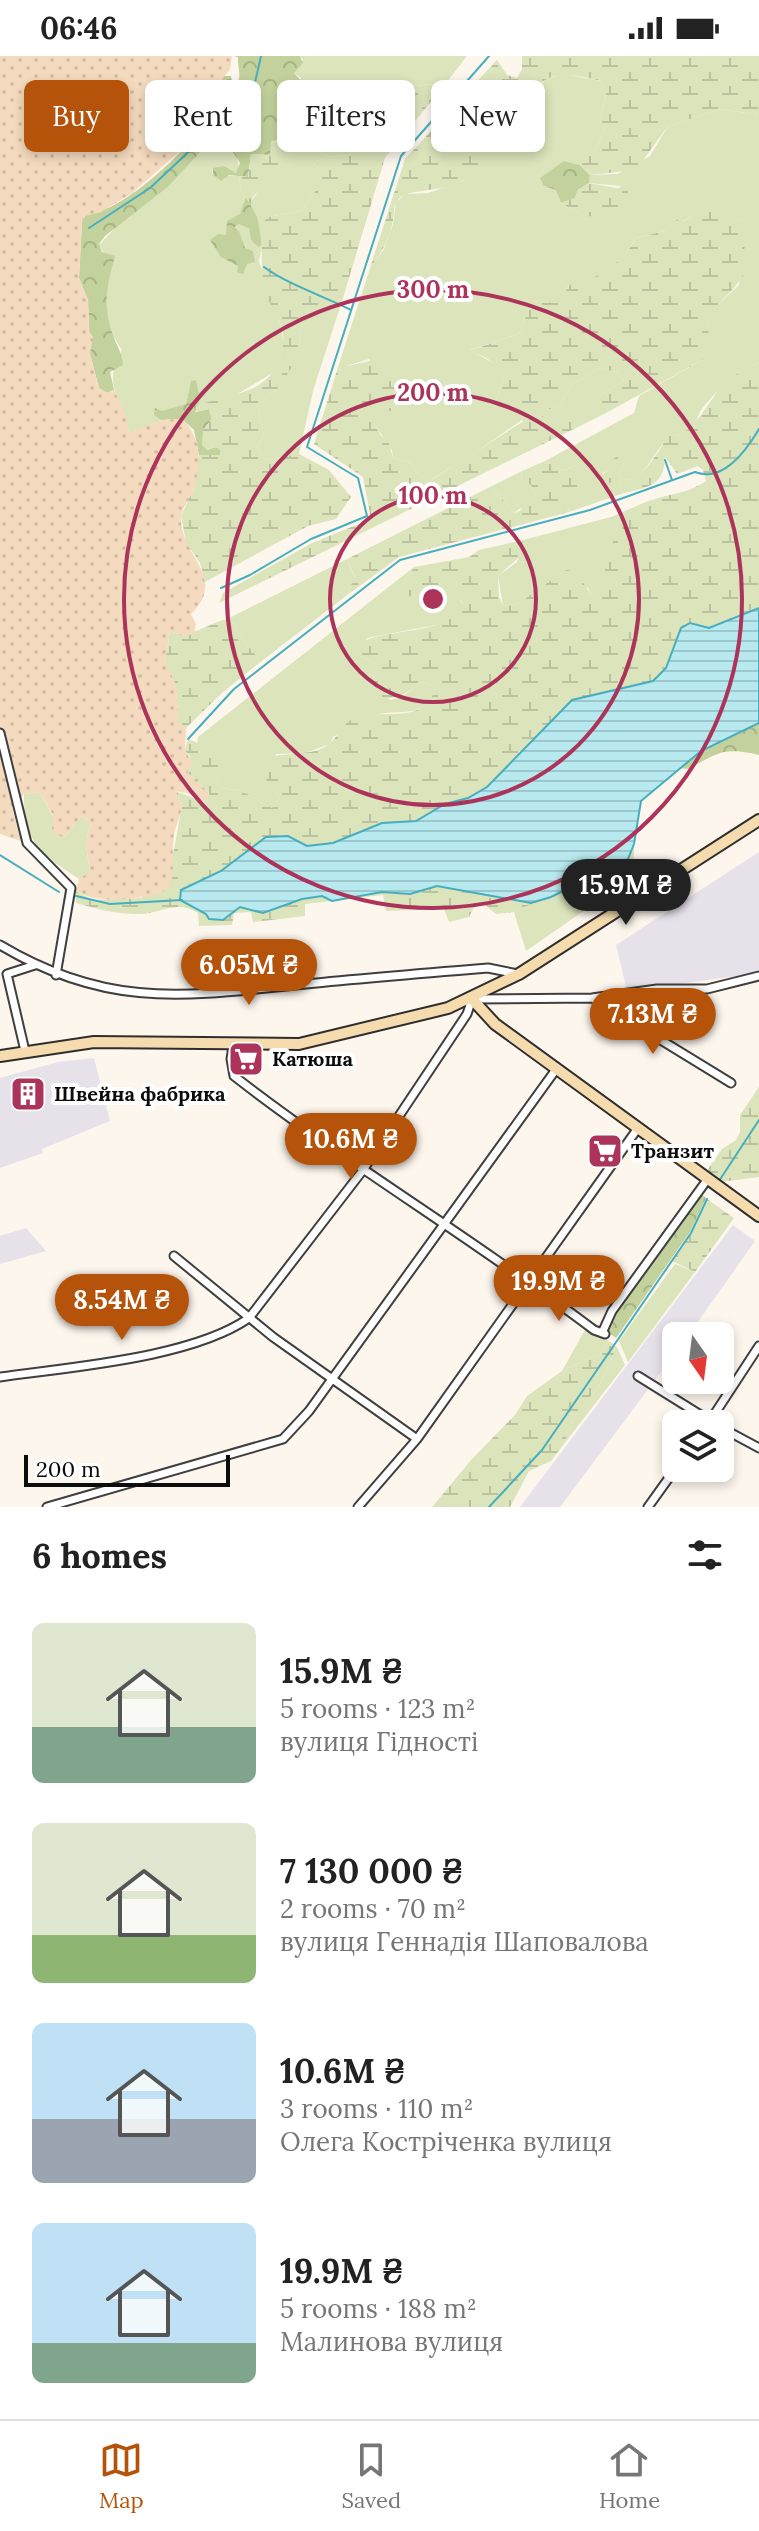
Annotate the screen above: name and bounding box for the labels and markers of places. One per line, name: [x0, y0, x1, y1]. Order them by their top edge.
centre of rings: [419, 585, 447, 613]
pin: 15.9M ₴: [552, 859, 700, 927]
pin: 6.05M ₴: [175, 939, 323, 1007]
pin: 7.13M ₴: [579, 988, 727, 1056]
supermarket icon: Катюша: [227, 1040, 265, 1078]
place label: Катюша: [272, 1046, 353, 1071]
building icon: Швейна фабрика: [9, 1075, 47, 1113]
place label: Швейна фабрика: [54, 1081, 226, 1106]
pin: 10.6M ₴: [277, 1113, 425, 1181]
supermarket icon: Транзит: [586, 1132, 624, 1170]
place label: Транзит: [631, 1138, 714, 1163]
pin: 19.9M ₴: [485, 1255, 633, 1323]
pin: 8.54M ₴: [48, 1274, 196, 1342]

